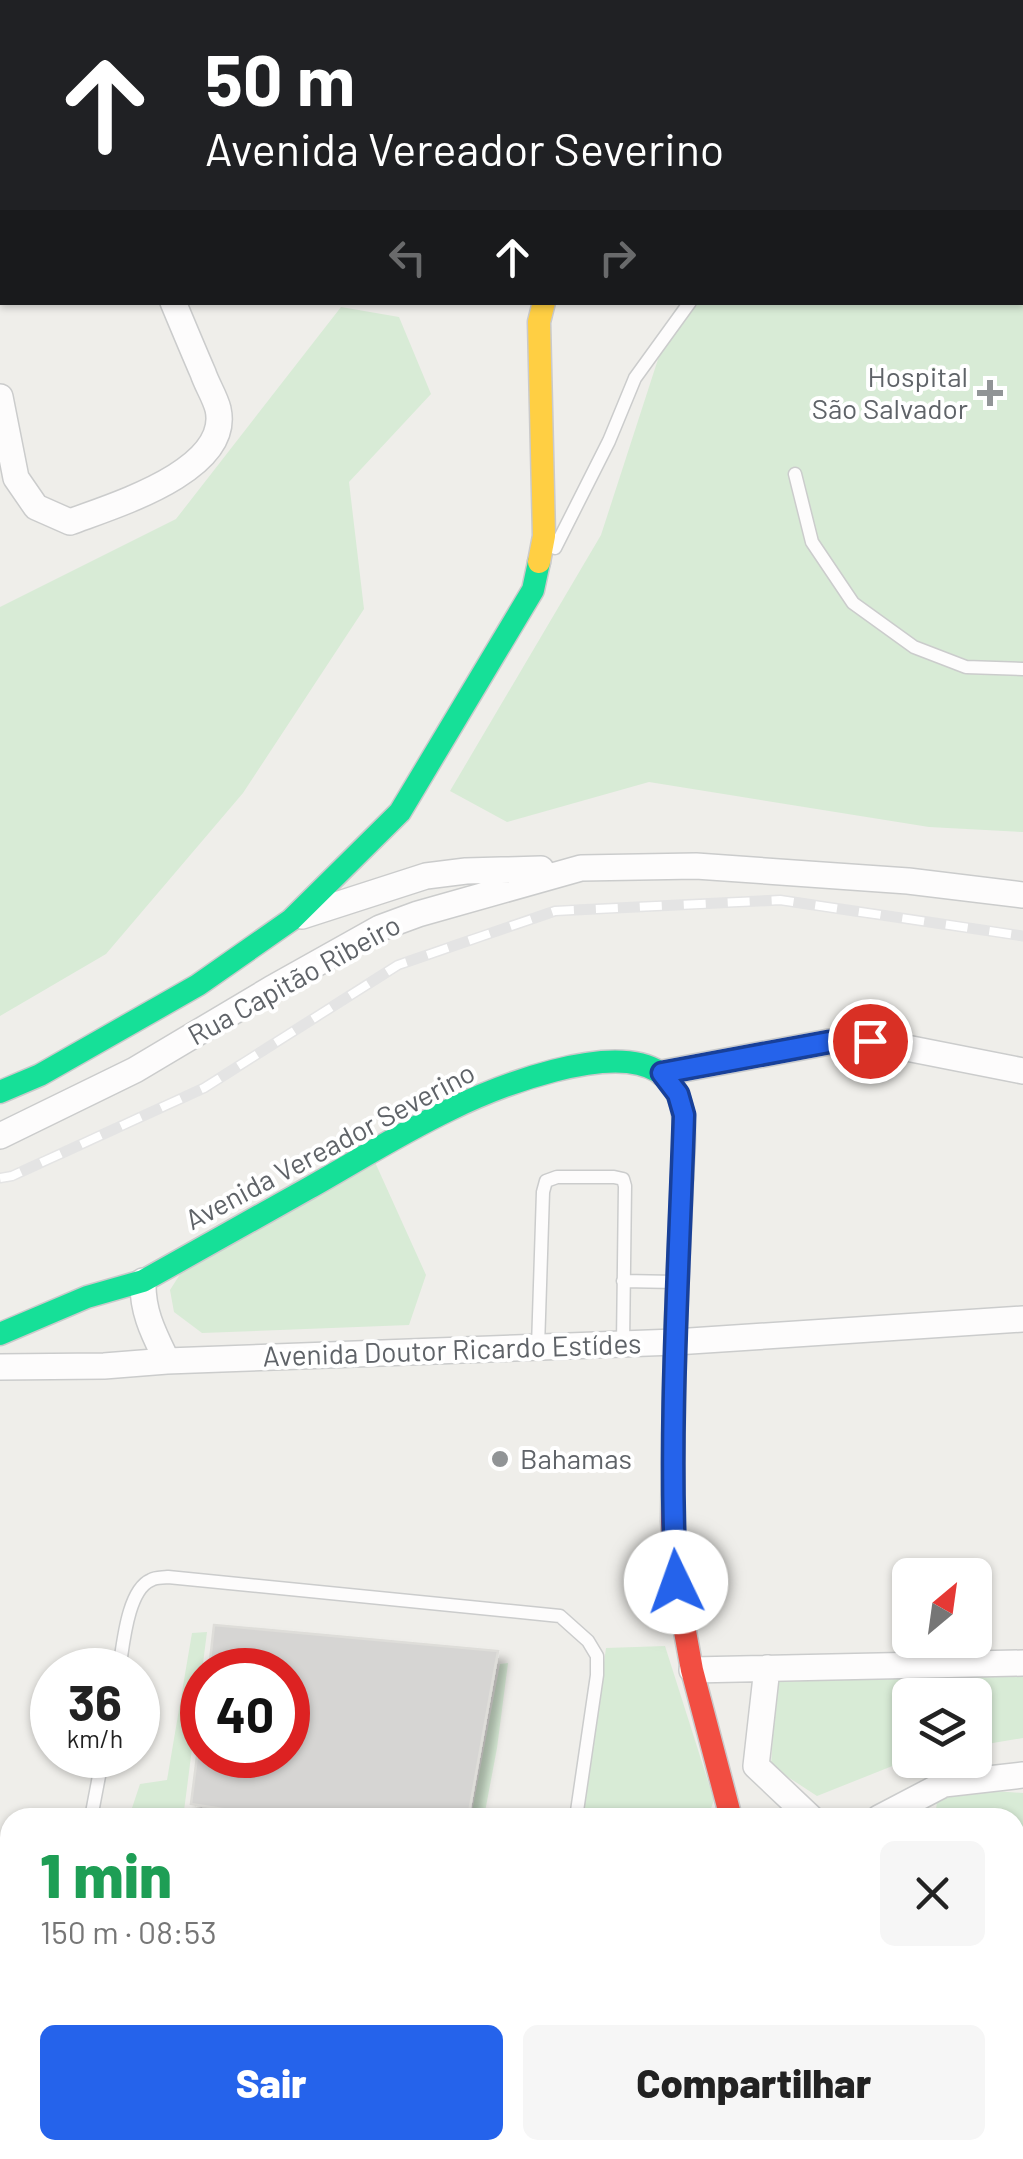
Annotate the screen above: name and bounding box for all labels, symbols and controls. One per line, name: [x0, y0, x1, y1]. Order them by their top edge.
text: 50 m: [205, 36, 355, 120]
icon: ahead: [40, 40, 170, 170]
text: Avenida Vereador Severino: [205, 121, 724, 175]
icon: left: [380, 230, 435, 285]
icon: ahead: [485, 230, 540, 285]
icon: right: [590, 230, 645, 285]
place label: Hospital São Salvador: [812, 359, 968, 425]
marker: Hospital São Salvador: [977, 380, 1003, 406]
street label: Rua Capitão Ribeiro: [181, 907, 406, 1052]
pin: [828, 999, 913, 1084]
icon: arrive: [843, 1014, 898, 1069]
street label: Avenida Vereador Severino: [179, 1054, 480, 1236]
street label: Avenida Doutor Ricardo Estídes: [262, 1325, 642, 1373]
place label: Bahamas: [520, 1441, 632, 1475]
marker: Bahamas: [489, 1448, 511, 1470]
position arrow: [624, 1530, 728, 1634]
north arrow: [892, 1558, 992, 1658]
map controls: [892, 1558, 992, 1778]
speed limit sign: 40: [180, 1648, 310, 1778]
text: 36: [68, 1671, 122, 1731]
button: layers: [892, 1678, 992, 1778]
text: km/h: [67, 1723, 123, 1753]
text: 1 min: [40, 1838, 172, 1910]
button: close: [880, 1841, 985, 1946]
text: 150 m · 08:53: [40, 1912, 217, 1950]
button: Sair: [40, 2025, 503, 2140]
button: Compartilhar: [523, 2025, 985, 2140]

